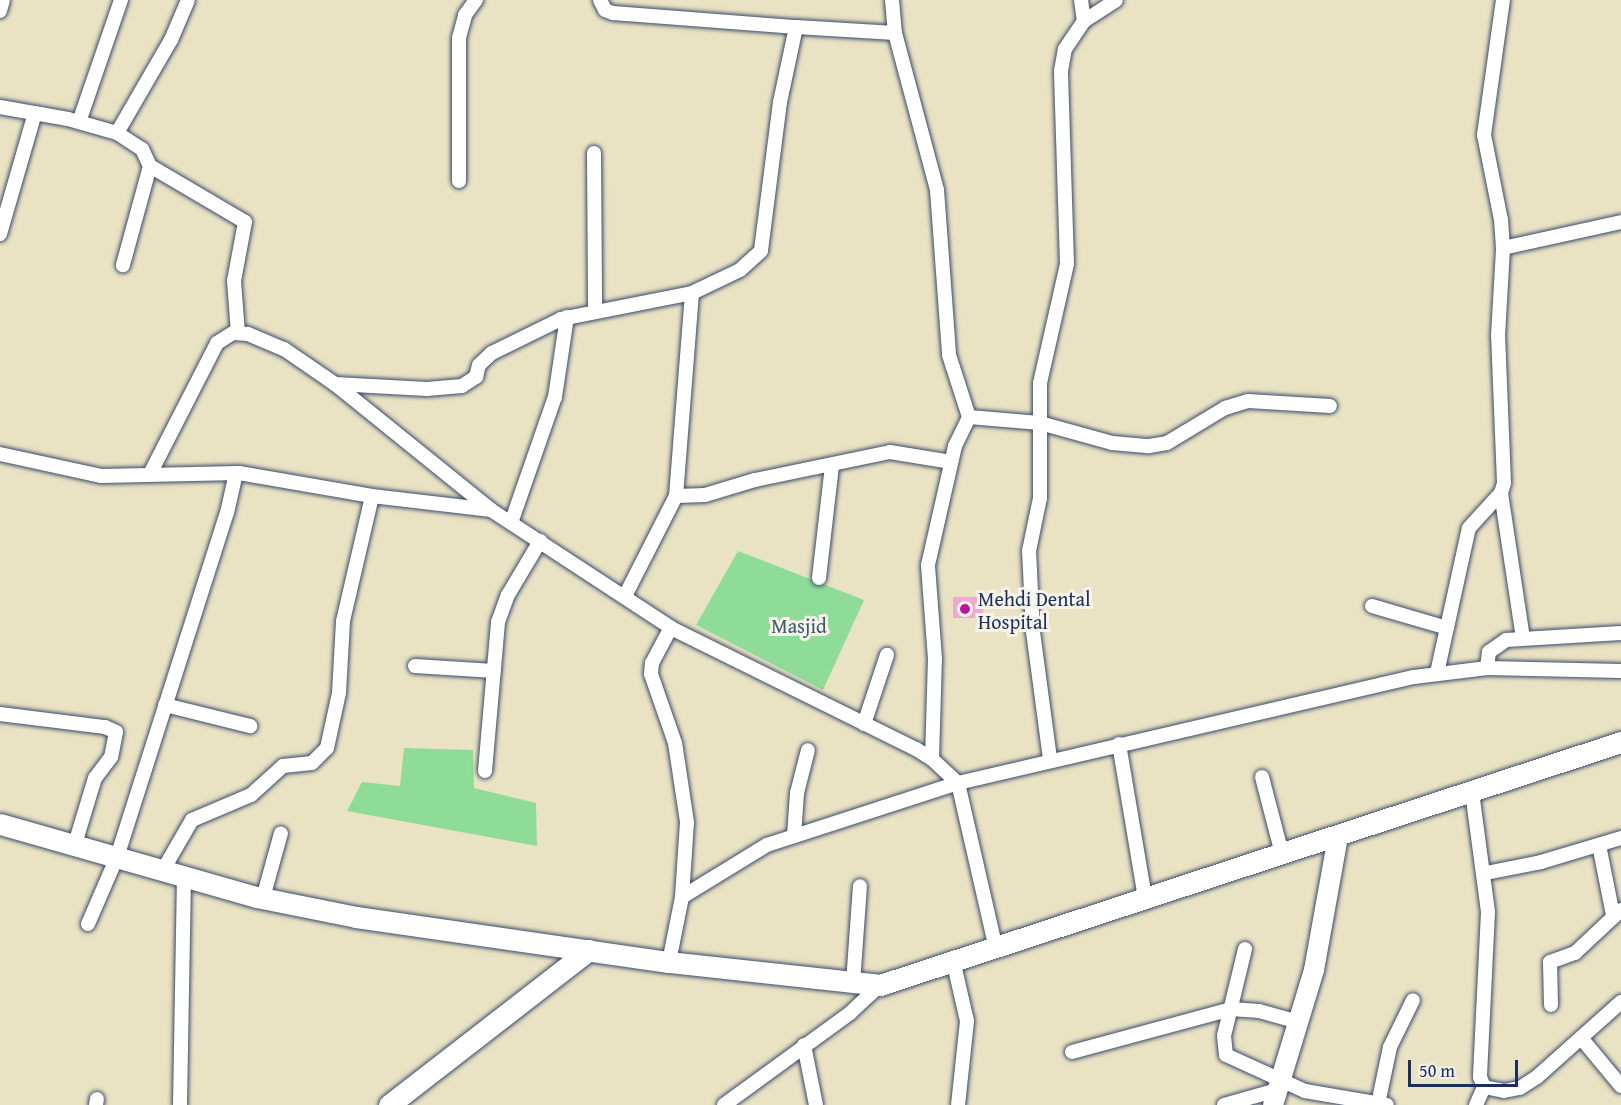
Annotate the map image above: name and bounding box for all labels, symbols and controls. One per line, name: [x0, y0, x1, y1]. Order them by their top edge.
place label: Mehdi Dental Hospital: [978, 586, 1091, 633]
marker: Mehdi Dental Hospital: [956, 600, 974, 618]
park label: Masjid: [771, 613, 827, 637]
scale bar: [1411, 1048, 1520, 1086]
text: 50 m: [1419, 1057, 1455, 1084]

